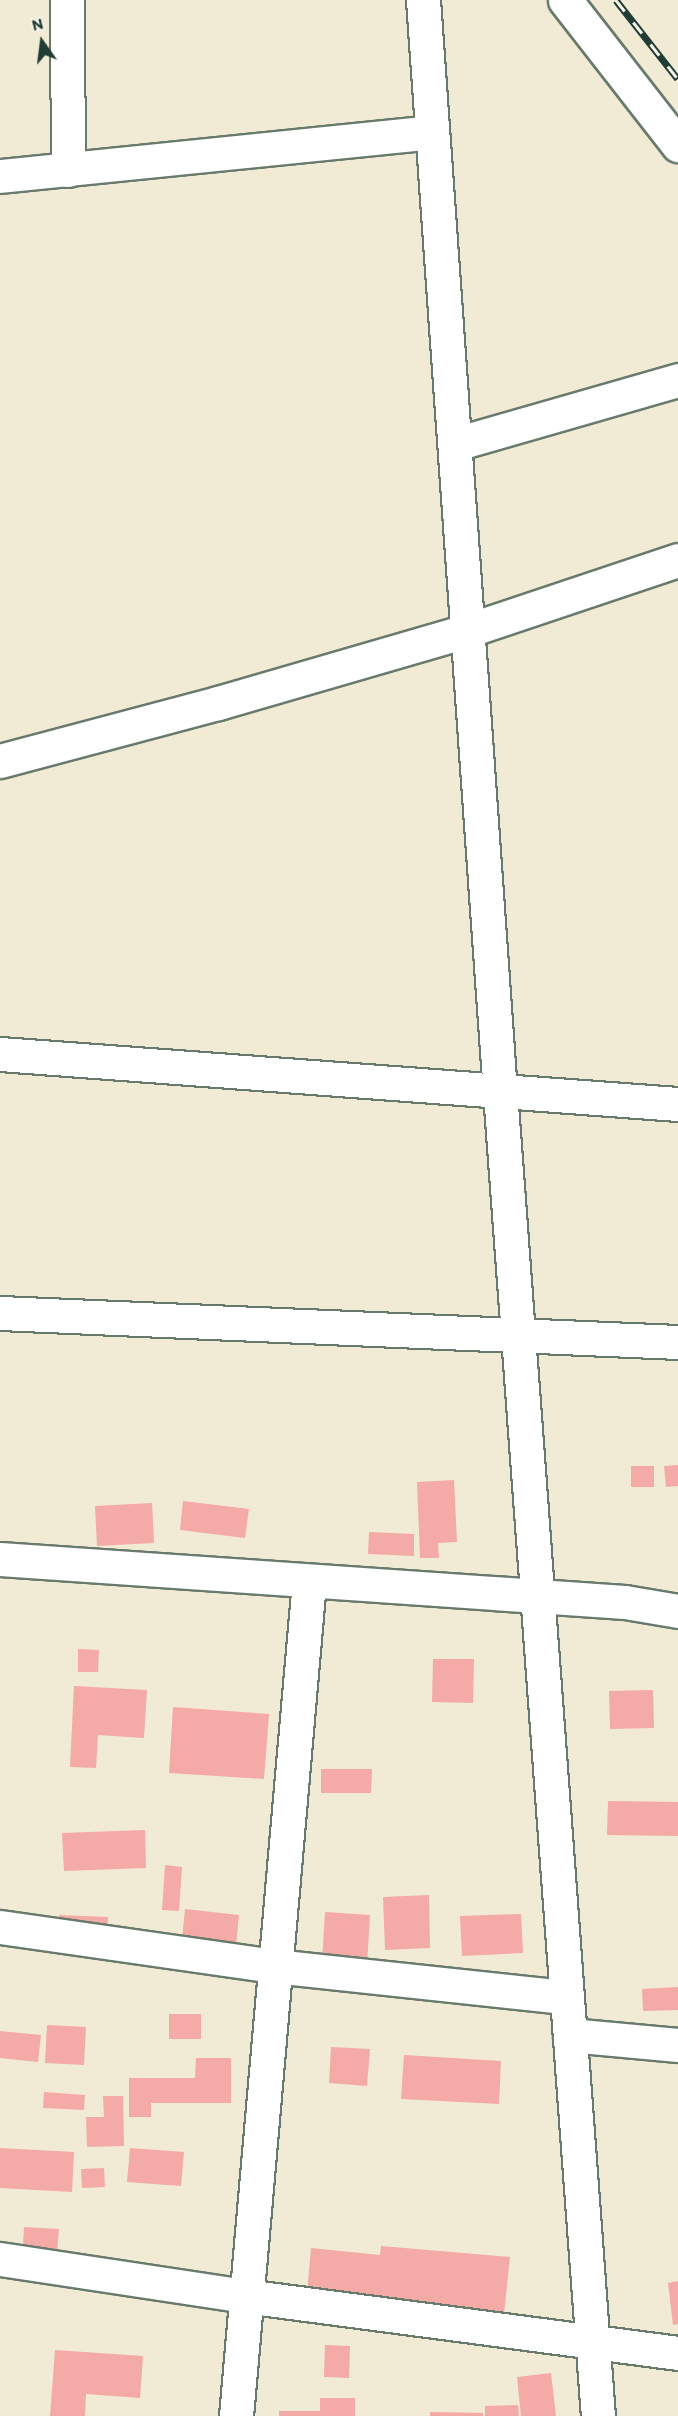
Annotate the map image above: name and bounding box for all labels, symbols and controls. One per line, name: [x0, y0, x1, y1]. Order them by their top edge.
north arrow: [12, 12, 72, 72]
text: N: [30, 14, 45, 35]

